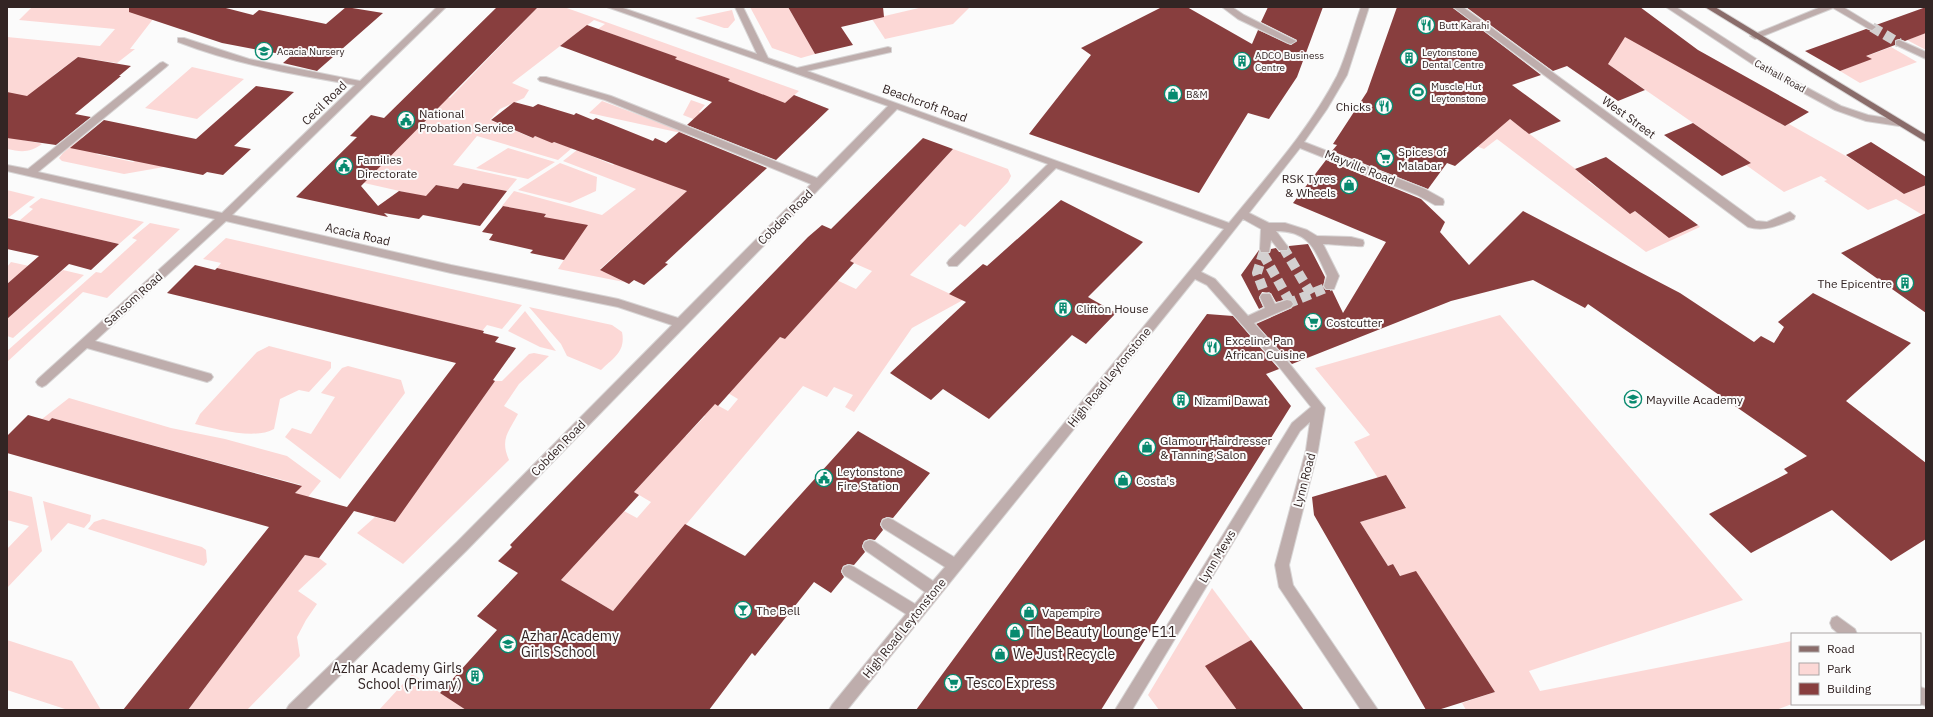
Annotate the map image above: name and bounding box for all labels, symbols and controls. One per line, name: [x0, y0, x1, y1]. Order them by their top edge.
restaurant icon: Butt Karahi: [1416, 15, 1436, 35]
place label: Butt Karahi: [1439, 19, 1489, 32]
school or university icon: Acacia Nursery: [254, 41, 274, 61]
place label: Acacia Nursery: [277, 45, 345, 58]
place label: Leytonstone Dental Centre: [1422, 46, 1484, 71]
building icon: Leytonstone Dental Centre: [1399, 48, 1419, 68]
place label: ADCO Business Centre: [1255, 49, 1324, 74]
building icon: ADCO Business Centre: [1232, 51, 1252, 71]
street label: Cathall Road: [1752, 57, 1808, 95]
street label: Cecil Road: [298, 78, 350, 128]
place label: Muscle Hut Leytonstone: [1431, 80, 1487, 105]
street label: Beachcroft Road: [881, 81, 969, 125]
sports icon: Muscle Hut Leytonstone: [1408, 82, 1428, 102]
shop icon: B&M: [1163, 84, 1183, 104]
place label: B&M: [1186, 88, 1208, 101]
street label: West Street: [1599, 92, 1659, 142]
restaurant icon: Chicks: [1374, 96, 1394, 116]
place label: Chicks: [1336, 99, 1371, 114]
place label: National Probation Service: [419, 106, 514, 135]
public building icon: National Probation Service: [396, 110, 416, 130]
place label: Spices of Malabar: [1398, 144, 1447, 173]
street label: Mayville Road: [1323, 146, 1397, 188]
supermarket icon: Spices of Malabar: [1375, 148, 1395, 168]
place label: Families Directorate: [357, 152, 418, 181]
public building icon: Families Directorate: [334, 156, 354, 176]
place label: RSK Tyres & Wheels: [1282, 171, 1336, 200]
shop icon: RSK Tyres & Wheels: [1339, 175, 1359, 195]
street label: Cobden Road: [754, 186, 816, 248]
street label: Acacia Road: [324, 219, 392, 249]
street label: Sansom Road: [101, 269, 165, 329]
building icon: The Epicentre: [1895, 273, 1915, 293]
place label: The Epicentre: [1817, 276, 1892, 291]
building icon: Clifton House: [1053, 298, 1073, 318]
place label: Clifton House: [1076, 301, 1149, 316]
supermarket icon: Costcutter: [1303, 312, 1323, 332]
place label: Costcutter: [1326, 315, 1383, 330]
street label: High Road Leytonstone: [1064, 324, 1154, 430]
place label: Exceline Pan African Cuisine: [1225, 333, 1306, 362]
restaurant icon: Exceline Pan African Cuisine: [1202, 337, 1222, 357]
school or university icon: Mayville Academy: [1623, 389, 1643, 409]
building icon: Nizami Dawat: [1171, 390, 1191, 410]
place label: Mayville Academy: [1646, 392, 1743, 407]
place label: Nizami Dawat: [1194, 393, 1268, 408]
street label: Cobden Road: [528, 417, 588, 479]
place label: Glamour Hairdresser & Tanning Salon: [1160, 433, 1273, 462]
shop icon: Glamour Hairdresser & Tanning Salon: [1137, 437, 1157, 457]
street label: Lynn Road: [1290, 451, 1318, 509]
place label: Leytonstone Fire Station: [837, 464, 904, 493]
public building icon: Leytonstone Fire Station: [814, 468, 834, 488]
shop icon: Costa's: [1113, 470, 1133, 490]
place label: Costa's: [1136, 473, 1175, 488]
street label: Lynn Mews: [1195, 527, 1239, 585]
street label: High Road Leytonstone: [859, 575, 949, 681]
bar icon: The Bell: [733, 600, 753, 620]
shop icon: Vapempire: [1019, 602, 1039, 622]
place label: The Bell: [756, 603, 800, 618]
place label: Vapempire: [1042, 605, 1101, 620]
shop icon: The Beauty Lounge E11: [1005, 622, 1025, 642]
place label: The Beauty Lounge E11: [1028, 623, 1176, 641]
place label: Azhar Academy Girls School: [521, 627, 619, 661]
legend: [1791, 633, 1921, 705]
school or university icon: Azhar Academy Girls School: [498, 634, 518, 654]
text: Road: [1827, 641, 1855, 656]
shop icon: We Just Recycle: [990, 644, 1010, 664]
place label: We Just Recycle: [1013, 645, 1116, 663]
place label: Azhar Academy Girls School (Primary): [332, 659, 462, 693]
text: Park: [1827, 661, 1852, 676]
building icon: Azhar Academy Girls School (Primary): [465, 666, 485, 686]
supermarket icon: Tesco Express: [943, 673, 963, 693]
place label: Tesco Express: [966, 674, 1056, 692]
text: Building: [1827, 681, 1872, 696]

